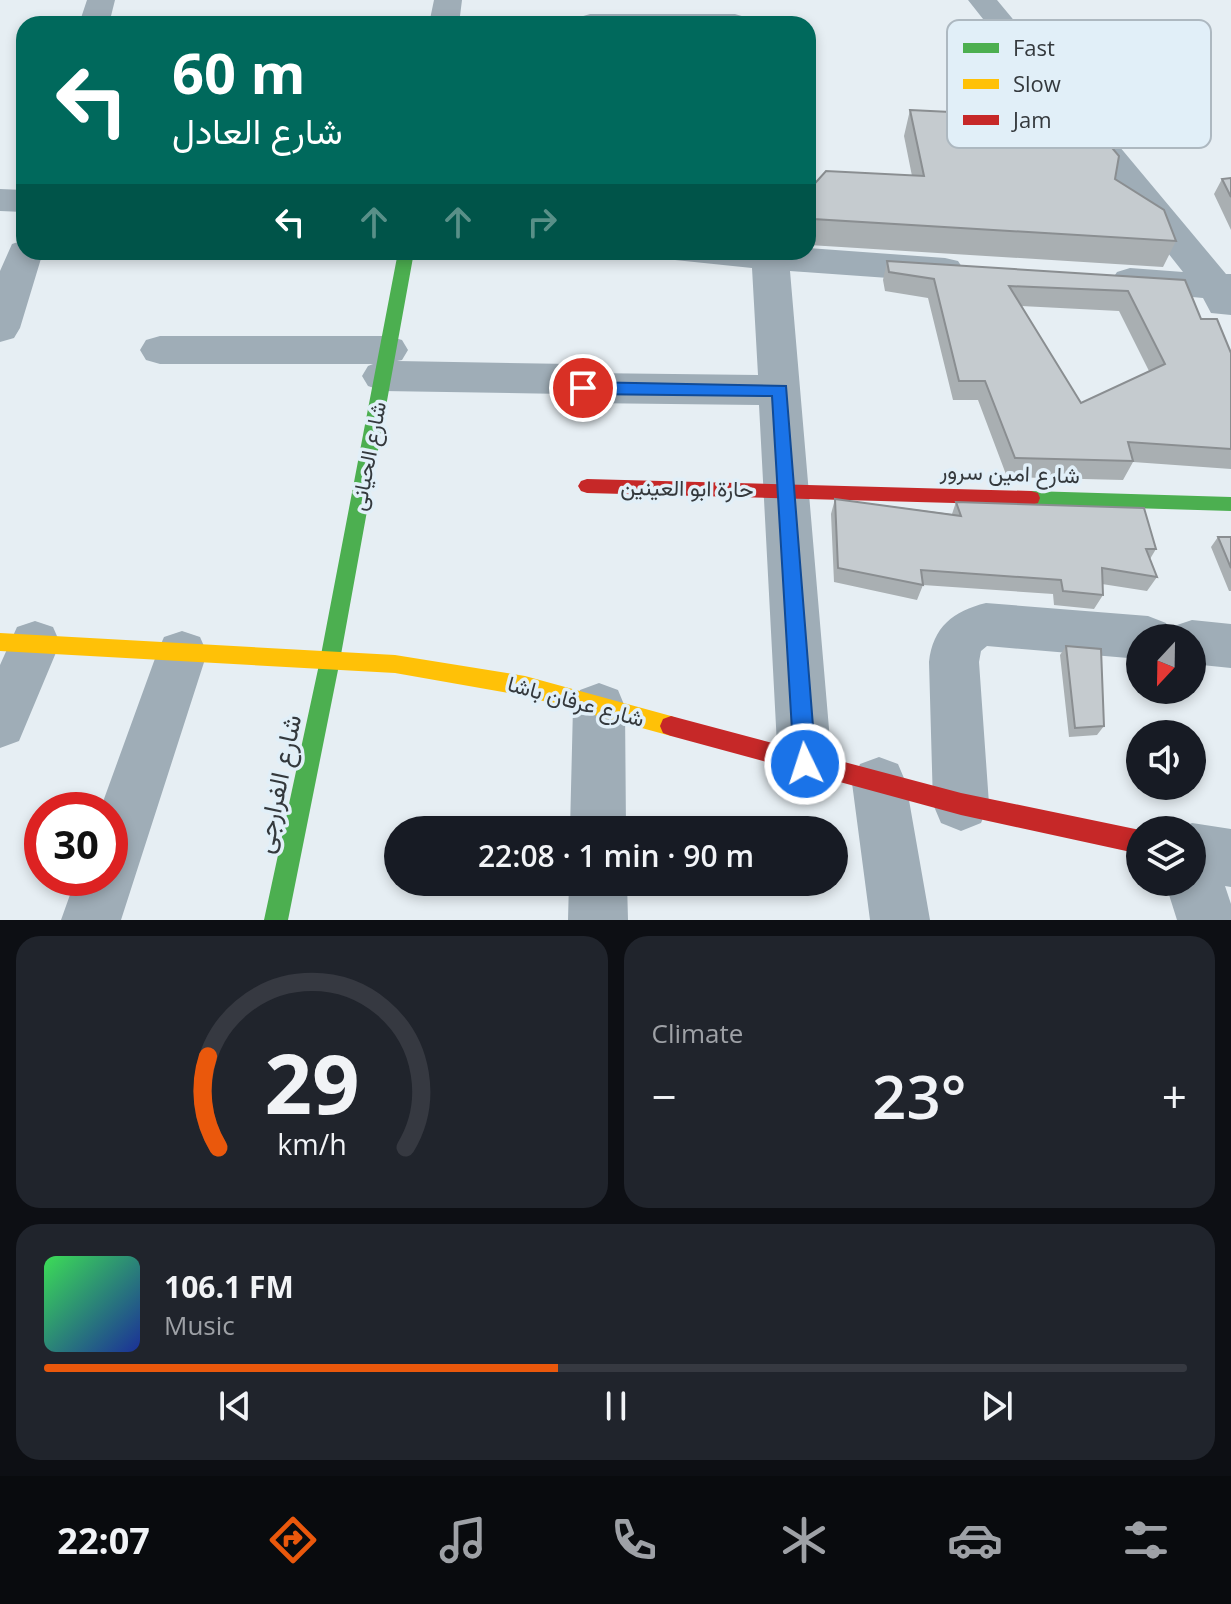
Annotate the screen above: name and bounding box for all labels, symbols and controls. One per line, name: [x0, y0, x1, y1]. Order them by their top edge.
legend: [947, 20, 1211, 148]
text: Fast: [1013, 32, 1055, 62]
text: 60 m: [172, 34, 306, 110]
icon: left: [40, 48, 144, 152]
text: Slow: [1013, 68, 1061, 98]
text: Jam: [1011, 104, 1052, 134]
text: شارع العادل: [172, 106, 343, 155]
icon: left: [268, 200, 312, 244]
icon: ahead: [352, 200, 396, 244]
icon: ahead: [436, 200, 480, 244]
icon: right: [520, 200, 564, 244]
pin: [549, 354, 617, 422]
icon: arrive: [561, 366, 605, 410]
street label: شارع الحيانى: [342, 399, 393, 513]
street label: شارع امين سرور: [939, 455, 1080, 490]
street label: حارة ابو العينين: [620, 471, 754, 503]
north arrow: [1126, 624, 1206, 704]
map controls: [1126, 624, 1206, 896]
street label: شارع عرفان باشا: [504, 667, 648, 734]
street label: شارع الفرارجى: [245, 711, 310, 857]
button: sound: [1126, 720, 1206, 800]
position arrow: [763, 722, 847, 806]
speed limit sign: 30: [24, 792, 128, 896]
button: layers: [1126, 816, 1206, 896]
text: 22:08 · 1 min · 90 m: [478, 835, 754, 876]
text: Climate: [652, 1015, 743, 1051]
text: 29: [264, 1025, 359, 1138]
text: 23°: [872, 1055, 966, 1137]
text: −: [652, 1066, 677, 1126]
text: +: [1162, 1066, 1187, 1126]
text: km/h: [277, 1124, 346, 1163]
text: 106.1 FM: [164, 1266, 294, 1307]
text: Music: [164, 1307, 235, 1343]
icon: previous: [213, 1384, 257, 1428]
icon: pause: [594, 1384, 638, 1428]
icon: next: [975, 1384, 1019, 1428]
icon: directions: [265, 1512, 321, 1568]
icon: music: [435, 1512, 491, 1568]
icon: phone: [606, 1512, 662, 1568]
icon: climate: [776, 1512, 832, 1568]
icon: car: [947, 1512, 1003, 1568]
icon: filters: [1118, 1512, 1174, 1568]
text: 22:07: [57, 1516, 150, 1565]

